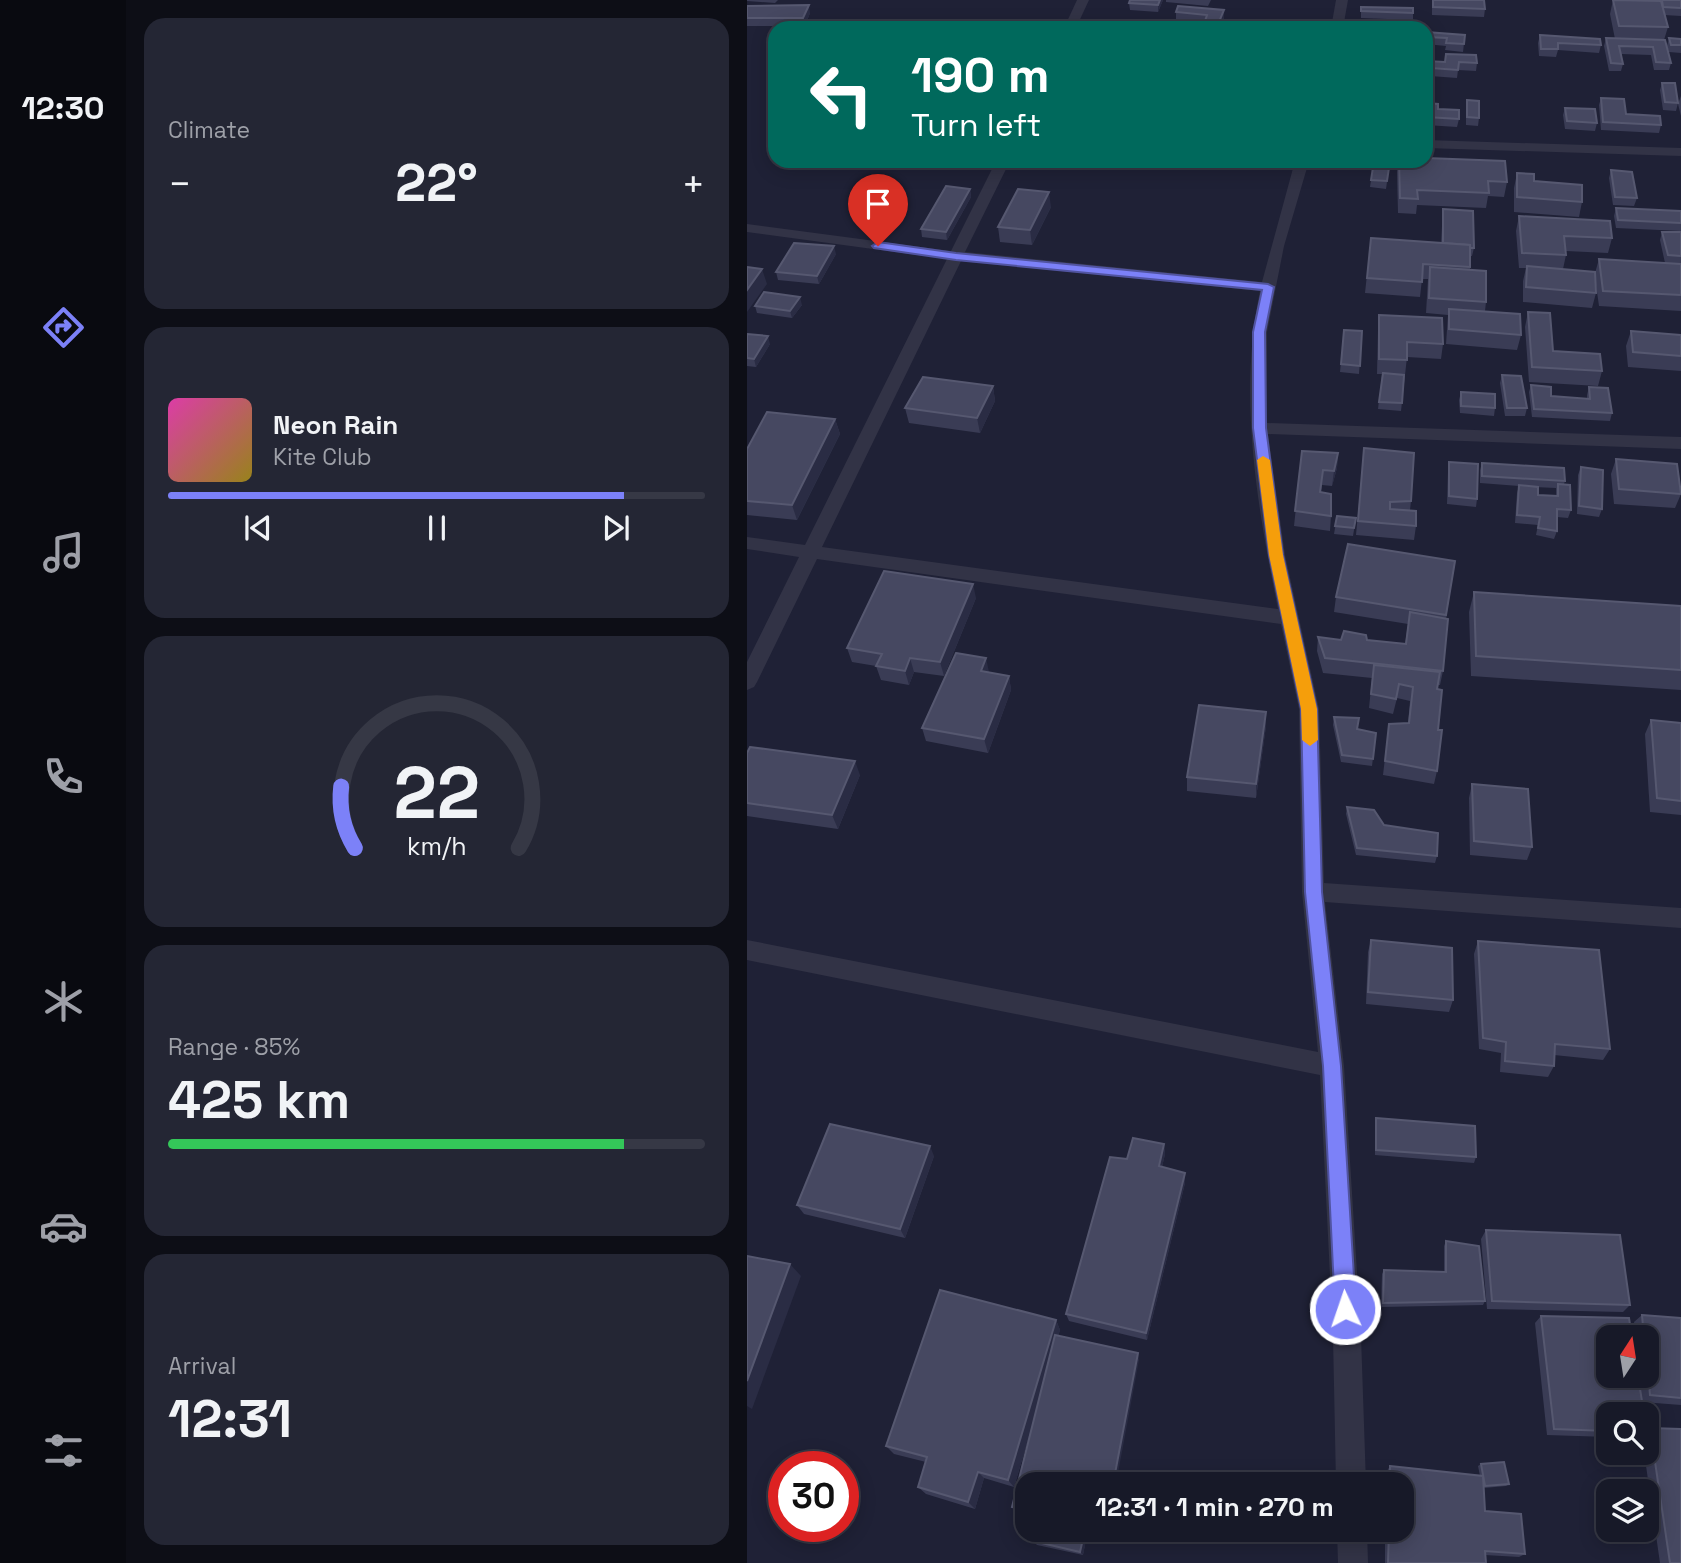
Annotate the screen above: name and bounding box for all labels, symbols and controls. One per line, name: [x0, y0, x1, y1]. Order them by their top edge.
text: 190 m: [911, 44, 1049, 106]
icon: left: [796, 49, 887, 140]
text: 12:30: [21, 88, 105, 128]
text: Turn left: [911, 105, 1041, 145]
text: Climate: [168, 115, 250, 145]
text: 22°: [395, 150, 478, 216]
text: −: [168, 160, 192, 208]
text: +: [681, 160, 705, 208]
pin: [848, 174, 908, 246]
icon: arrive: [859, 185, 897, 223]
icon: directions: [39, 303, 88, 352]
text: Neon Rain: [273, 408, 398, 442]
text: Kite Club: [273, 442, 372, 472]
icon: previous: [239, 509, 277, 547]
icon: pause: [418, 509, 456, 547]
icon: next: [597, 509, 635, 547]
icon: music: [39, 528, 88, 577]
text: 22: [393, 746, 480, 839]
icon: phone: [39, 752, 88, 801]
text: km/h: [407, 829, 466, 861]
icon: climate: [39, 977, 88, 1026]
text: Range · 85%: [168, 1032, 300, 1062]
text: 425 km: [168, 1067, 350, 1133]
icon: car: [39, 1202, 88, 1251]
position arrow: [1308, 1272, 1382, 1346]
north arrow: [1596, 1325, 1659, 1388]
map controls: [1596, 1325, 1659, 1542]
text: Arrival: [168, 1351, 236, 1381]
text: 12:31: [168, 1386, 292, 1452]
button: search: [1596, 1402, 1659, 1465]
icon: filters: [39, 1426, 88, 1475]
speed limit sign: 30: [768, 1451, 859, 1542]
button: layers: [1596, 1479, 1659, 1542]
text: 12:31 · 1 min · 270 m: [1095, 1490, 1334, 1524]

